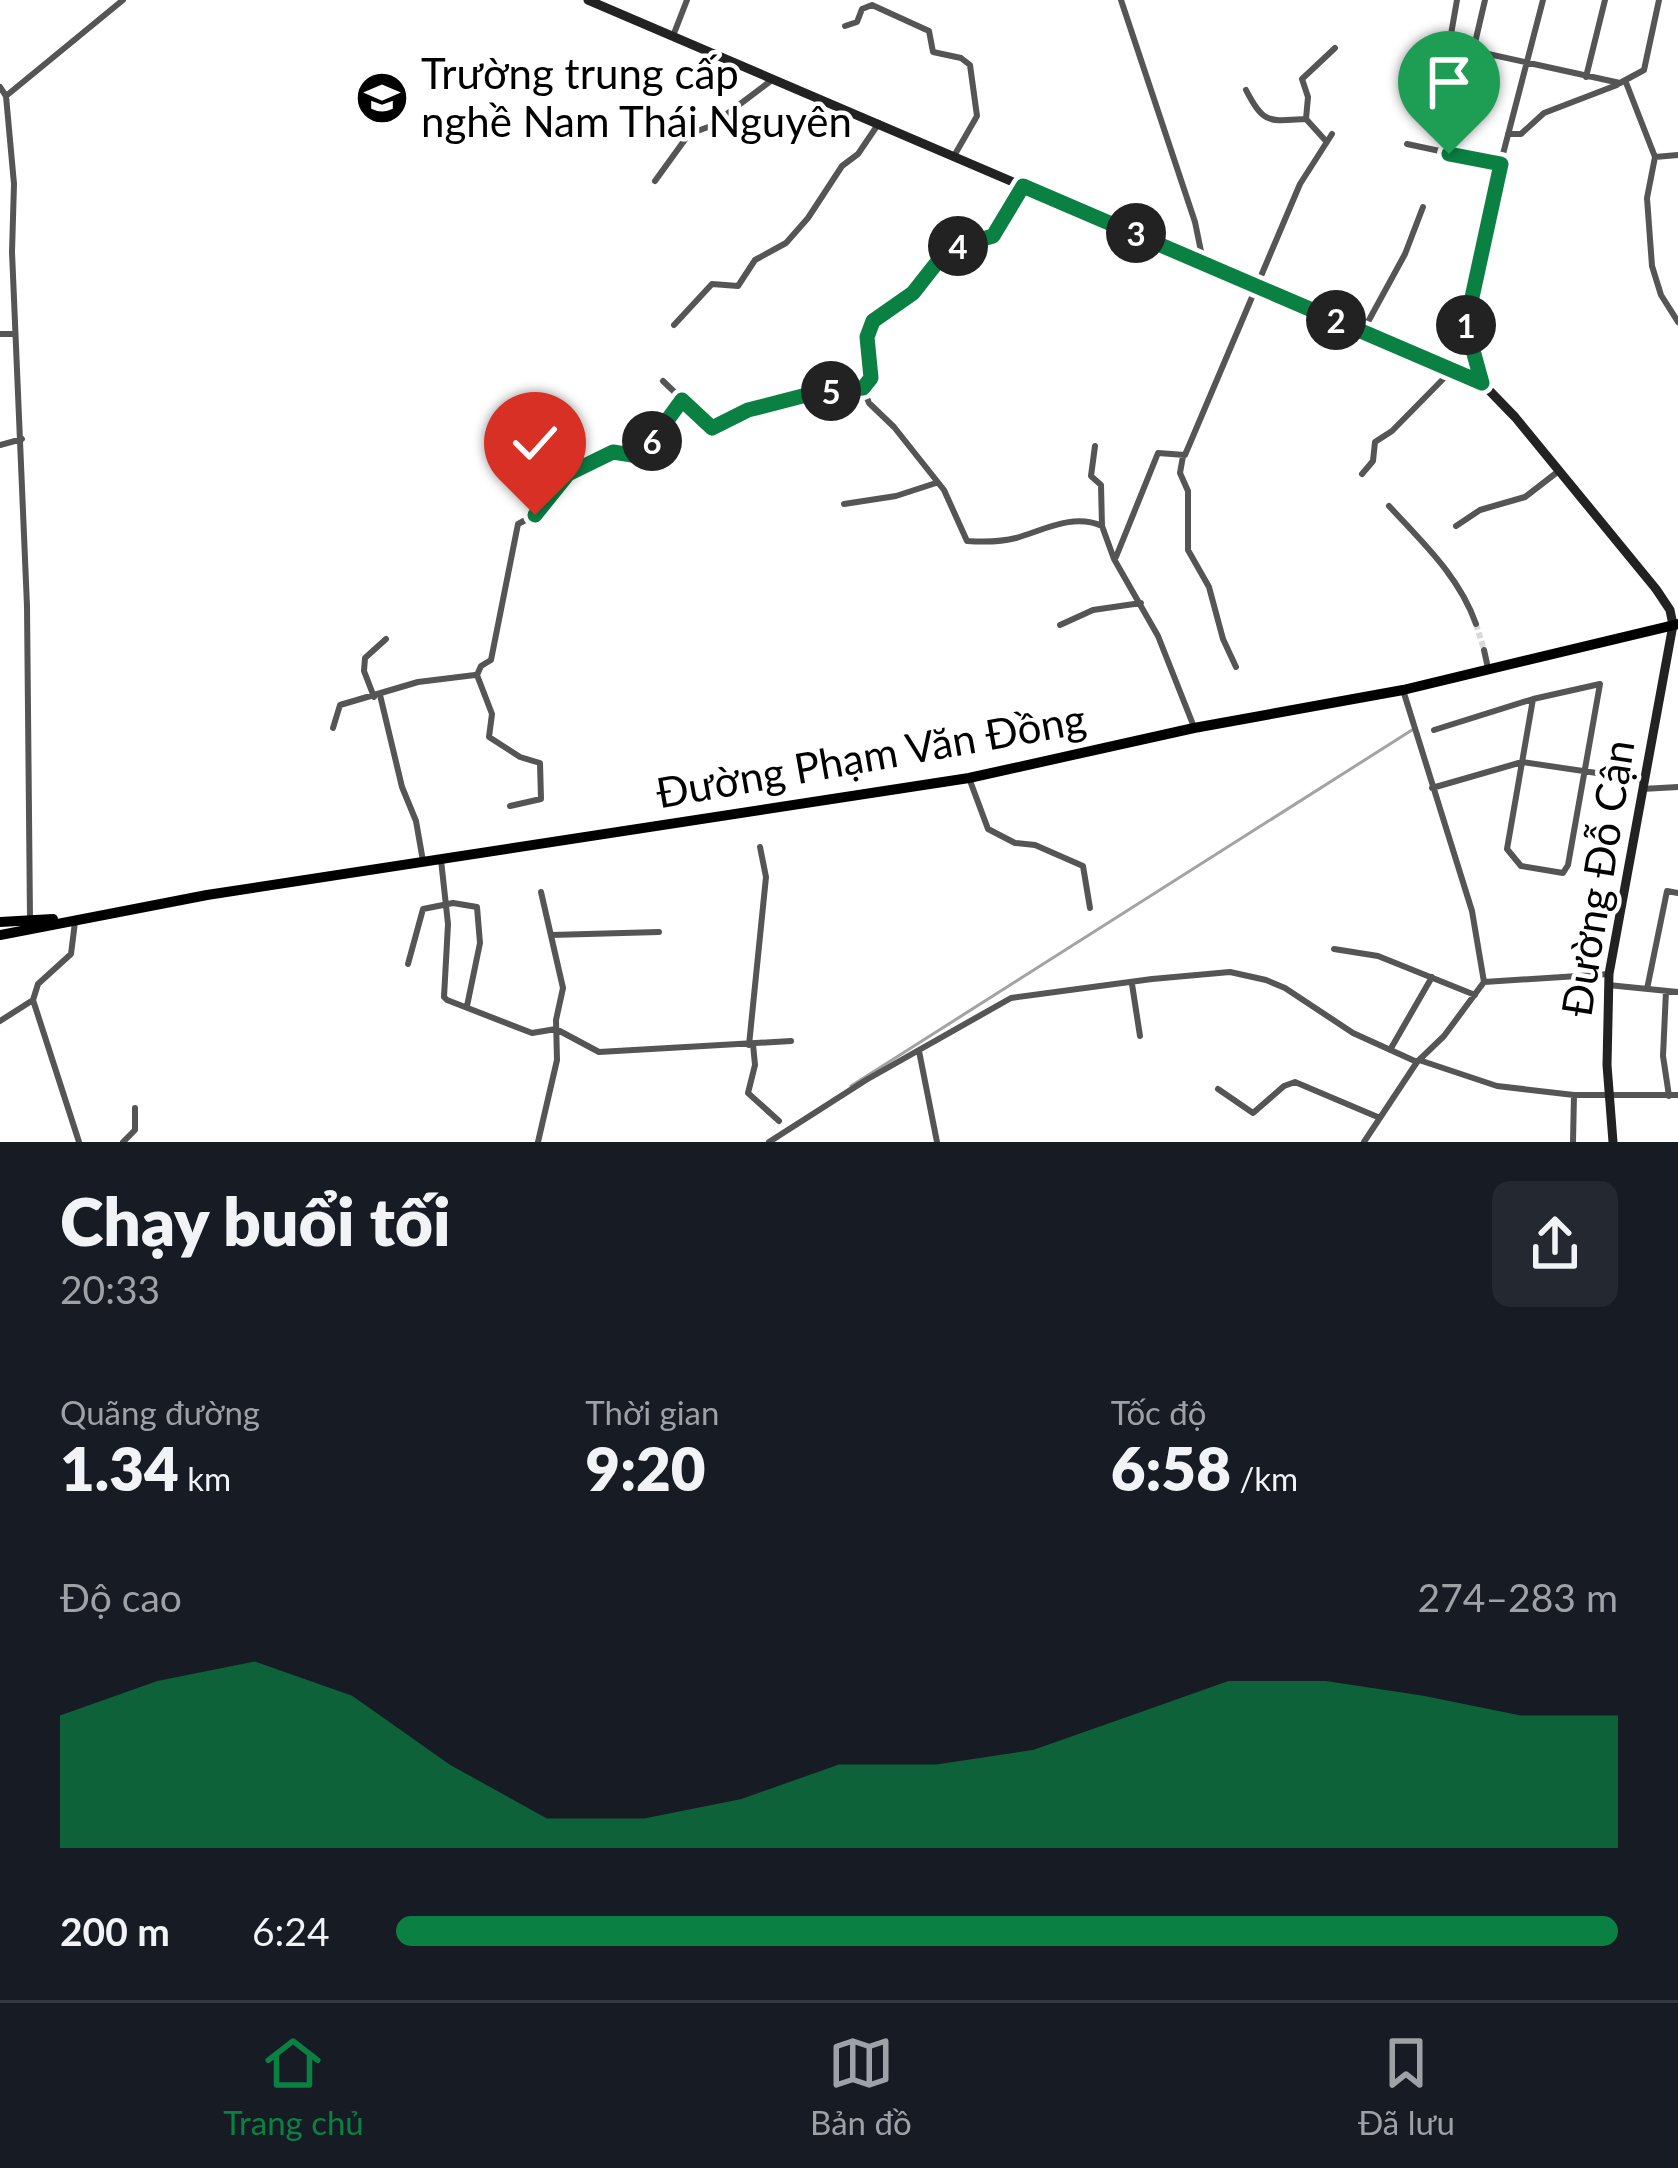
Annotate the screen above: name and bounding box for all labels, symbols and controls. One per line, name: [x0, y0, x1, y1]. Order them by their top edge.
pin: [1398, 31, 1500, 154]
place label: Trường trung cấp nghề Nam Thái Nguyên: [421, 48, 852, 146]
icon: arrive: [1416, 49, 1482, 115]
school or university icon: Trường trung cấp nghề Nam Thái Nguyên: [354, 70, 410, 126]
pin: 3: [1106, 203, 1166, 263]
text: 3: [1126, 213, 1146, 253]
pin: 4: [928, 216, 988, 276]
text: 4: [948, 226, 968, 266]
pin: 2: [1306, 290, 1366, 350]
pin: 1: [1436, 295, 1496, 355]
text: 2: [1326, 300, 1346, 340]
text: 1: [1456, 305, 1476, 345]
pin: 5: [801, 361, 861, 421]
text: 5: [821, 371, 841, 411]
pin: [484, 392, 586, 515]
icon: check: [502, 410, 568, 476]
pin: 6: [622, 411, 682, 471]
text: 6: [642, 421, 662, 461]
street label: Đường Phạm Văn Đồng: [652, 693, 1089, 817]
street label: Đường Đỗ Cận: [1550, 736, 1644, 1020]
text: Chạy buổi tối: [60, 1181, 451, 1260]
button: share: [1492, 1181, 1618, 1307]
text: 20:33: [60, 1266, 160, 1312]
text: Quãng đường: [60, 1392, 260, 1432]
text: Thời gian: [585, 1392, 719, 1432]
text: Tốc độ: [1111, 1392, 1207, 1432]
text: 1.34: [60, 1432, 179, 1504]
text: 9:20: [585, 1432, 706, 1504]
text: 6:58: [1111, 1432, 1231, 1504]
text: km: [179, 1458, 231, 1498]
text: /km: [1231, 1458, 1298, 1498]
text: Độ cao: [60, 1574, 182, 1620]
text: 274–283 m: [1418, 1574, 1618, 1620]
text: 200 m: [60, 1908, 170, 1954]
text: 6:24: [252, 1908, 330, 1954]
tab: Trang chủ: [223, 2030, 364, 2142]
tab: Bản đồ: [810, 2030, 912, 2142]
tab: Đã lưu: [1358, 2030, 1455, 2142]

